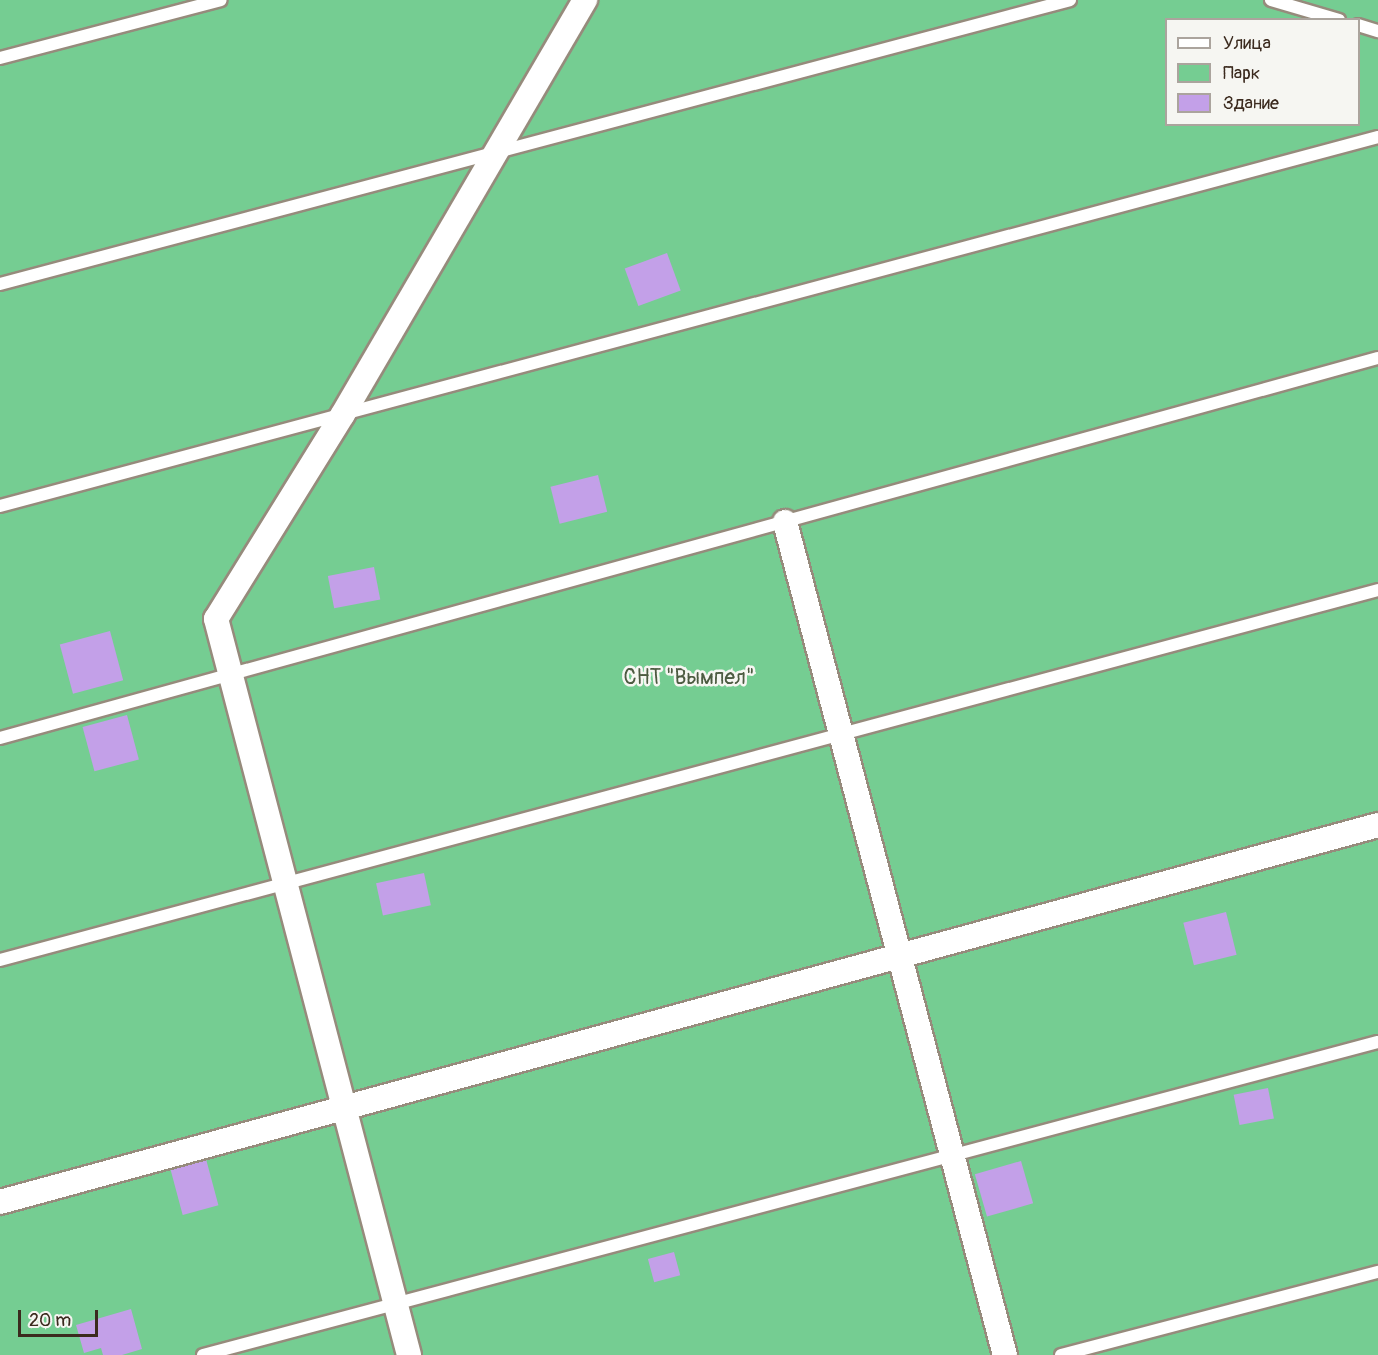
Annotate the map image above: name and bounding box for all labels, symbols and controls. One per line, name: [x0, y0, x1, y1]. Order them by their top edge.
legend: [1165, 18, 1360, 126]
text: Улица: [1223, 32, 1271, 55]
text: Парк: [1223, 62, 1260, 85]
text: Здание: [1223, 92, 1279, 115]
park label: СНТ "Вымпел": [624, 665, 754, 691]
scale bar: [21, 1298, 100, 1336]
text: 20 m: [29, 1309, 71, 1332]

